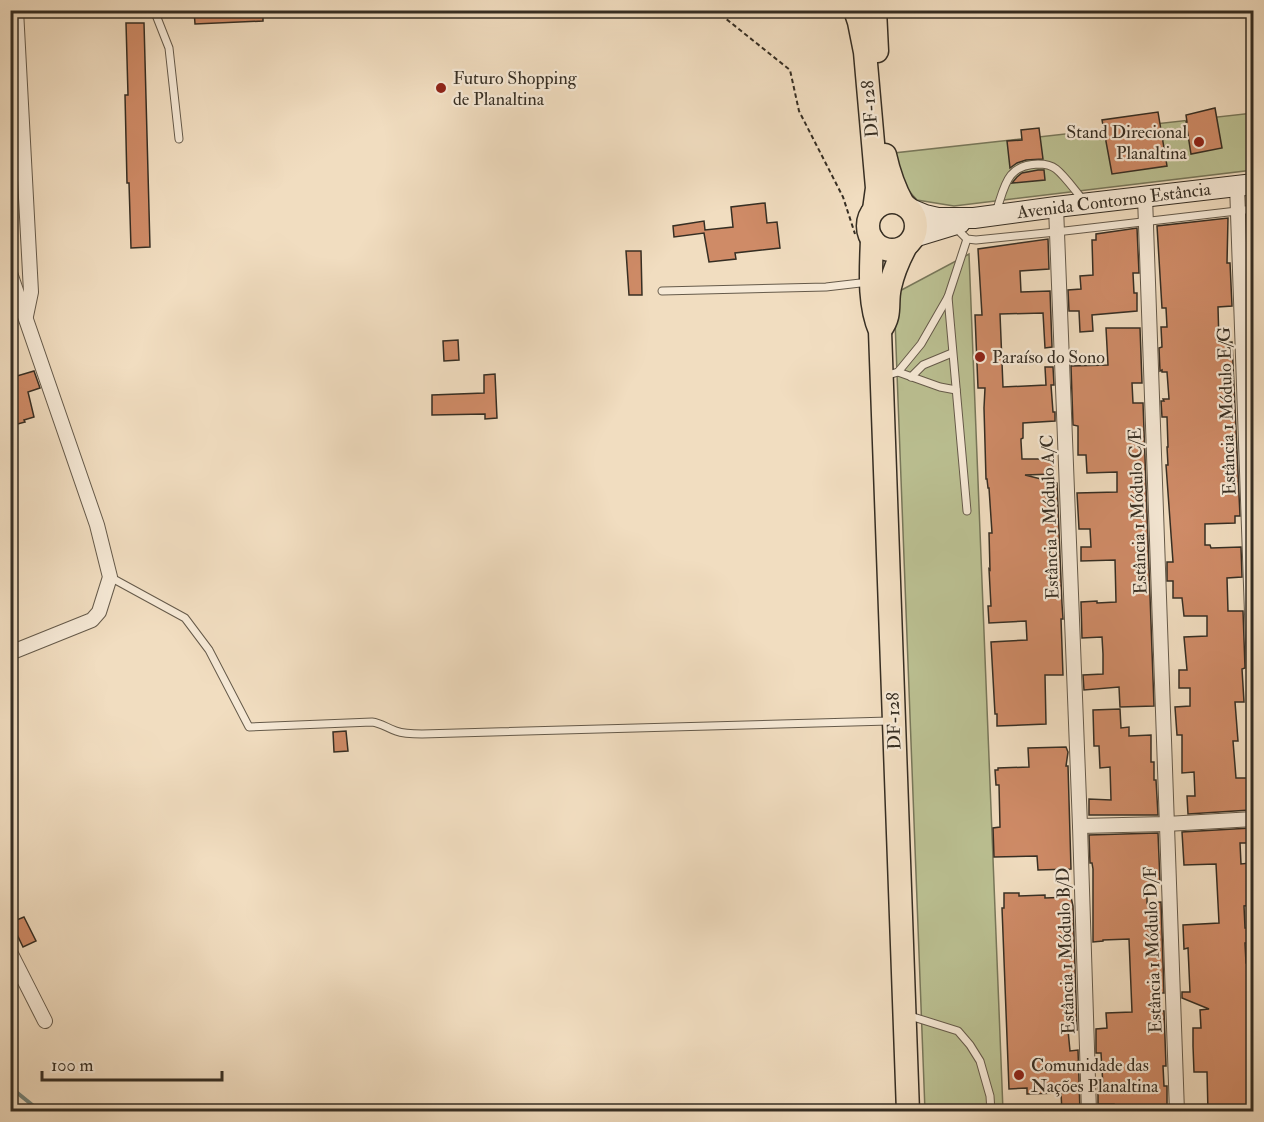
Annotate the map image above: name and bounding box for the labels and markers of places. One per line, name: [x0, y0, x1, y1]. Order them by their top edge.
place label: Futuro Shopping de Planaltina: [453, 67, 578, 111]
marker: Futuro Shopping de Planaltina: [434, 81, 448, 95]
place label: Stand Direcional Planaltina: [1066, 121, 1188, 165]
marker: Stand Direcional Planaltina: [1192, 135, 1206, 149]
place label: Paraíso do Sono: [992, 346, 1105, 369]
marker: Paraíso do Sono: [973, 350, 987, 364]
place label: Comunidade das Nações Planaltina: [1031, 1054, 1159, 1098]
marker: Comunidade das Nações Planaltina: [1012, 1068, 1026, 1082]

